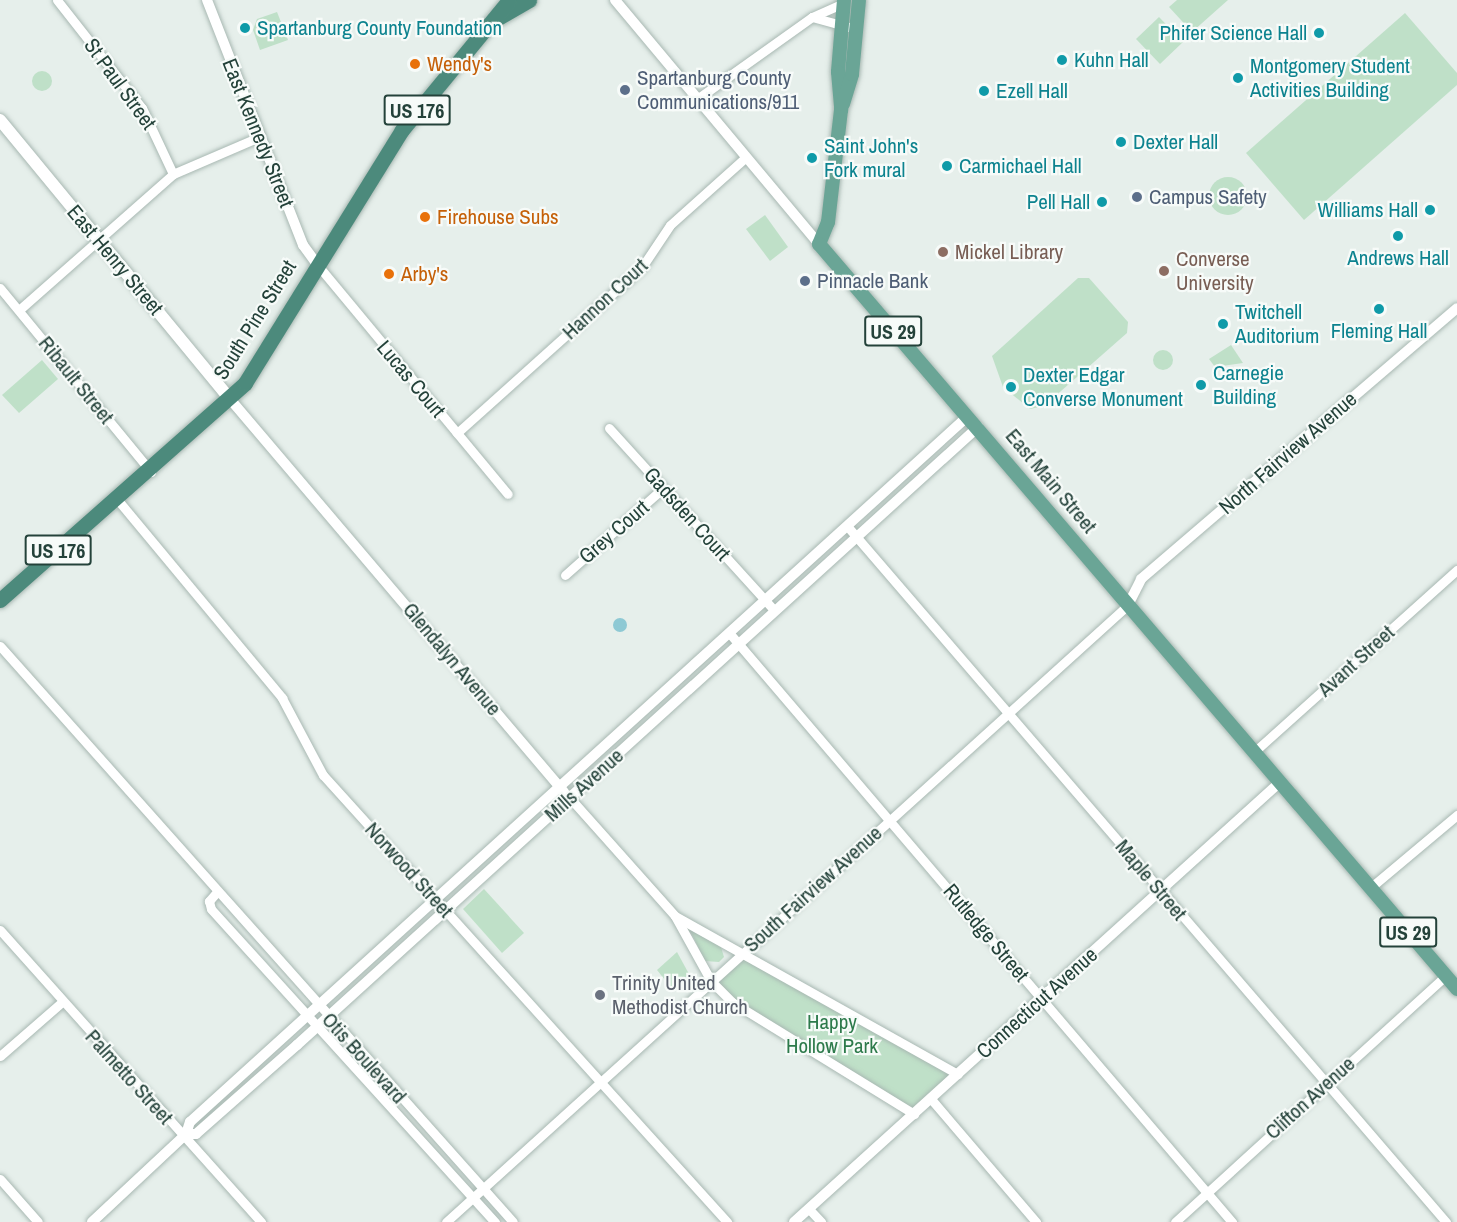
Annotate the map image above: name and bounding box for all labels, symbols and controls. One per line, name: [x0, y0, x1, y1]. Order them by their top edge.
place label: Spartanburg County Foundation: [257, 15, 502, 41]
place label: Phifer Science Hall: [1160, 20, 1307, 46]
marker: Spartanburg County Foundation: [238, 21, 252, 35]
marker: Phifer Science Hall: [1312, 26, 1326, 40]
street label: St Paul Street: [79, 34, 161, 134]
place label: Kuhn Hall: [1074, 47, 1149, 73]
place label: Wendy's: [427, 51, 492, 77]
marker: Kuhn Hall: [1055, 53, 1069, 67]
place label: Montgomery Student Activities Building: [1250, 53, 1410, 103]
street label: East Kennedy Street: [217, 55, 299, 211]
marker: Wendy's: [408, 57, 422, 71]
place label: Spartanburg County Communications/911: [637, 65, 799, 115]
marker: Montgomery Student Activities Building: [1231, 71, 1245, 85]
place label: Ezell Hall: [996, 78, 1068, 104]
marker: Spartanburg County Communications/911: [618, 83, 632, 97]
marker: Ezell Hall: [977, 84, 991, 98]
road number: US 176: [382, 93, 452, 127]
place label: Dexter Hall: [1133, 129, 1218, 155]
place label: Saint John's Fork mural: [824, 133, 918, 183]
marker: Dexter Hall: [1114, 135, 1128, 149]
marker: Saint John's Fork mural: [805, 151, 819, 165]
place label: Carmichael Hall: [959, 153, 1081, 179]
marker: Carmichael Hall: [940, 159, 954, 173]
place label: Campus Safety: [1149, 184, 1267, 210]
place label: Pell Hall: [1027, 189, 1090, 215]
marker: Campus Safety: [1130, 190, 1144, 204]
marker: Pell Hall: [1095, 195, 1109, 209]
place label: Williams Hall: [1318, 197, 1418, 223]
street label: East Henry Street: [62, 200, 168, 320]
marker: Williams Hall: [1423, 203, 1437, 217]
place label: Firehouse Subs: [437, 204, 559, 230]
marker: Firehouse Subs: [418, 210, 432, 224]
marker: Andrews Hall: [1391, 229, 1405, 243]
place label: Mickel Library: [955, 239, 1063, 265]
marker: Mickel Library: [936, 245, 950, 259]
place label: Andrews Hall: [1347, 245, 1449, 271]
place label: Converse University: [1176, 246, 1254, 296]
street label: Hannon Court: [557, 253, 653, 345]
street label: South Pine Street: [208, 256, 302, 384]
place label: Arby's: [401, 261, 448, 287]
marker: Converse University: [1157, 264, 1171, 278]
marker: Arby's: [382, 267, 396, 281]
place label: Pinnacle Bank: [817, 268, 928, 294]
marker: Pinnacle Bank: [798, 274, 812, 288]
place label: Twitchell Auditorium: [1235, 299, 1319, 349]
marker: Fleming Hall: [1372, 302, 1386, 316]
road number: US 29: [863, 314, 923, 348]
marker: Twitchell Auditorium: [1216, 317, 1230, 331]
place label: Fleming Hall: [1331, 318, 1427, 344]
street label: Ribault Street: [33, 331, 119, 429]
street label: Lucas Court: [372, 335, 450, 423]
place label: Carnegie Building: [1213, 360, 1284, 410]
place label: Dexter Edgar Converse Monument: [1023, 362, 1183, 412]
marker: Carnegie Building: [1194, 378, 1208, 392]
marker: Dexter Edgar Converse Monument: [1004, 380, 1018, 394]
street label: North Fairview Avenue: [1214, 386, 1362, 520]
street label: East Main Street: [1000, 424, 1102, 538]
street label: Gadsden Court: [639, 462, 735, 566]
street label: Grey Court: [574, 495, 654, 569]
road number: US 176: [23, 533, 92, 567]
street label: Glendalyn Avenue: [397, 597, 507, 721]
street label: Avant Street: [1312, 620, 1400, 702]
street label: Mills Avenue: [539, 743, 629, 827]
street label: Norwood Street: [360, 817, 458, 923]
street label: South Fairview Avenue: [738, 820, 888, 958]
street label: Maple Street: [1110, 835, 1192, 925]
street label: Rutledge Street: [938, 879, 1034, 987]
road number: US 29: [1378, 915, 1438, 949]
street label: Connecticut Avenue: [971, 942, 1103, 1064]
place label: Trinity United Methodist Church: [612, 970, 748, 1020]
marker: Trinity United Methodist Church: [593, 988, 607, 1002]
street label: Otis Boulevard: [317, 1007, 411, 1109]
park label: Happy Hollow Park: [786, 1009, 878, 1059]
street label: Palmetto Street: [80, 1024, 178, 1130]
street label: Clifton Avenue: [1260, 1051, 1360, 1145]

